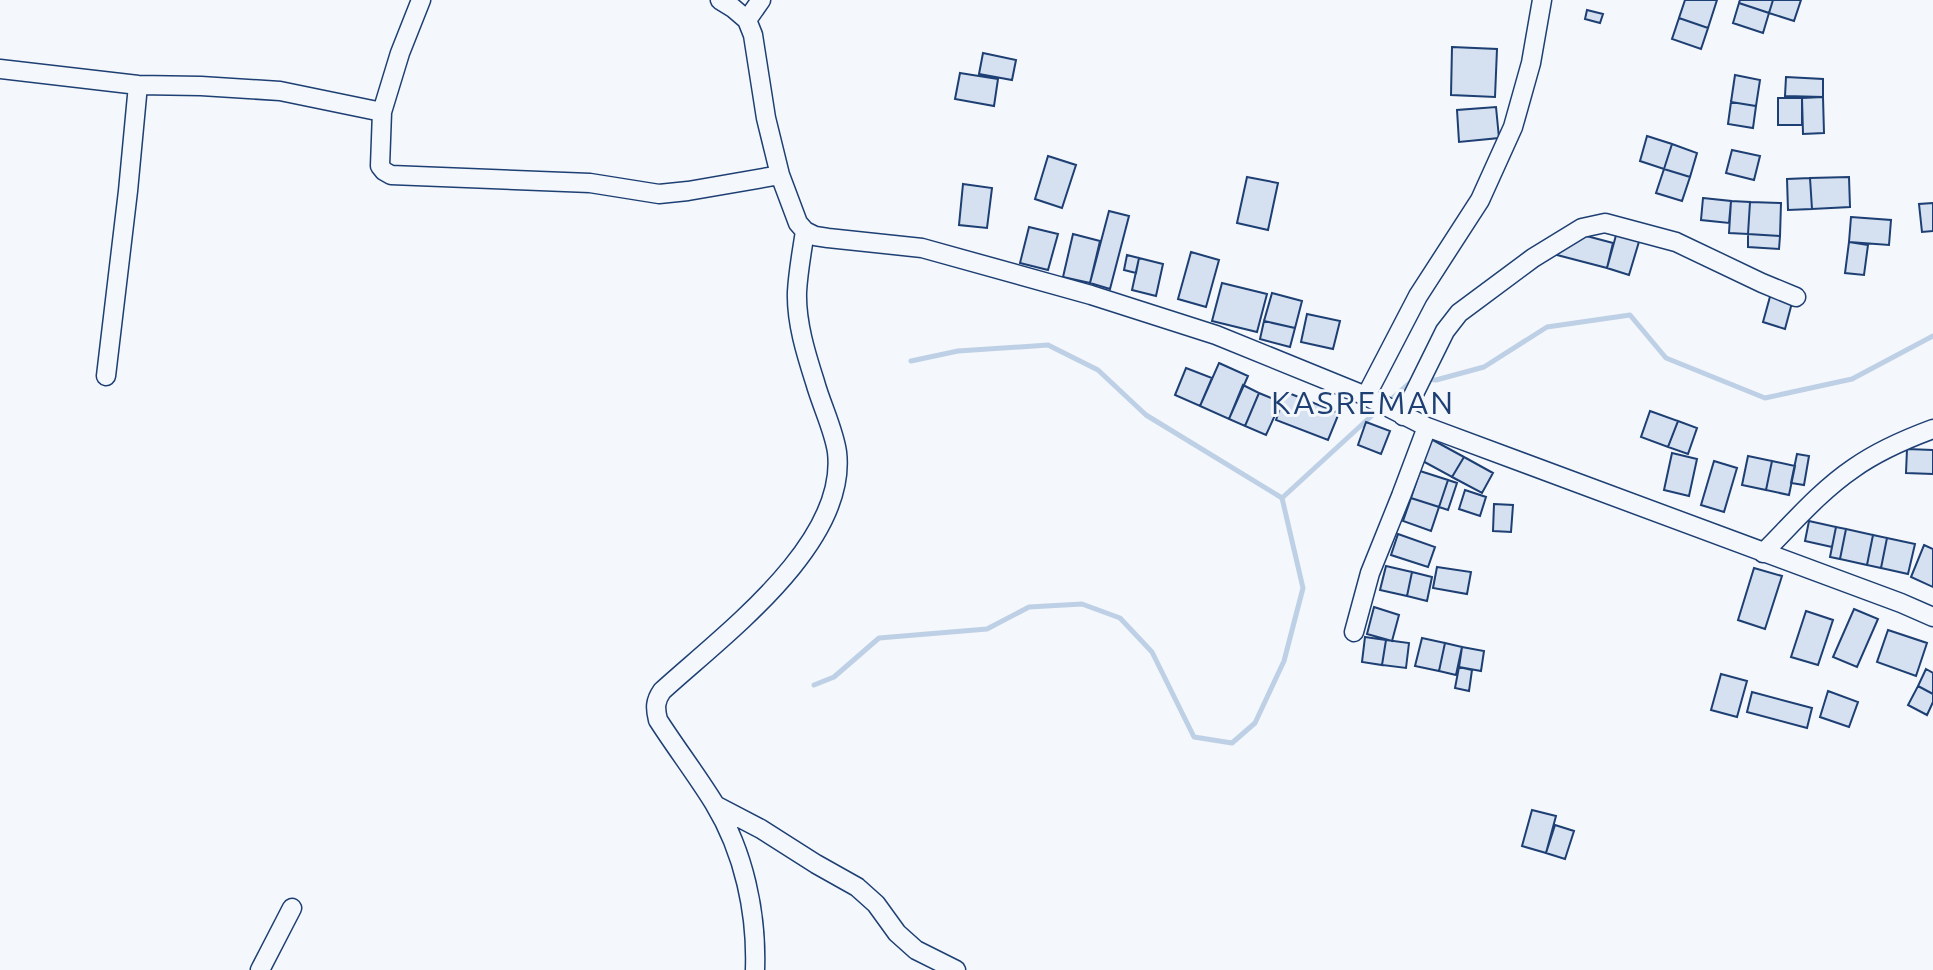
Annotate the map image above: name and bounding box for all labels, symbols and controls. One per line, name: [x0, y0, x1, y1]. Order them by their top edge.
district label: KASREMAN: [1271, 384, 1455, 420]

